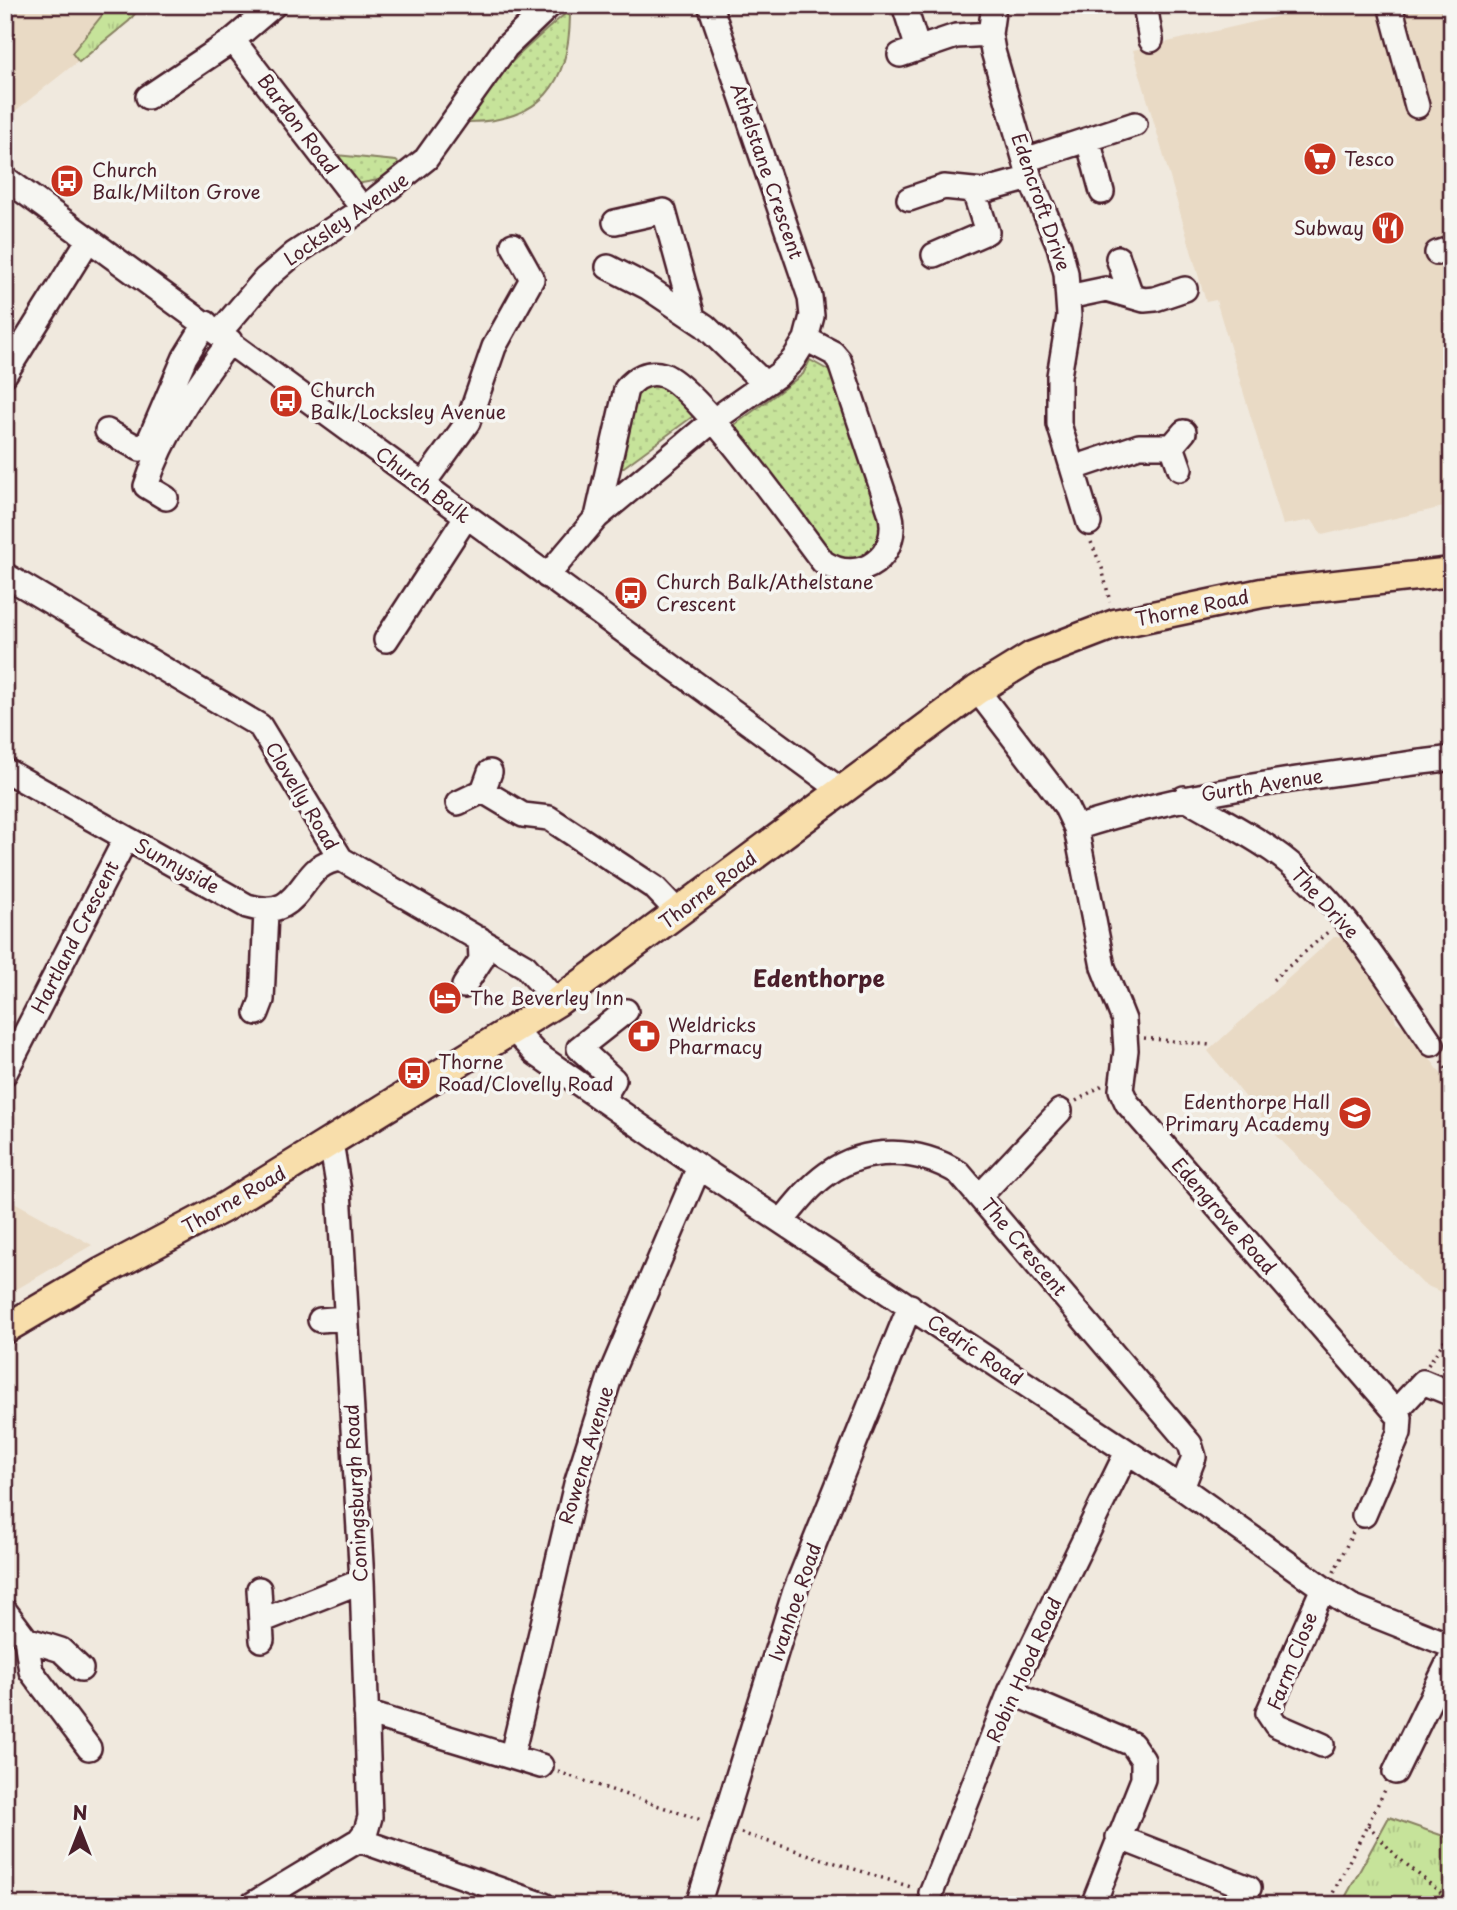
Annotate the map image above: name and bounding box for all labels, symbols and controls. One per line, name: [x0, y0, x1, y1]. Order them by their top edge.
street label: Bardon Road: [252, 67, 346, 180]
street label: Athelstane Crescent: [725, 79, 811, 263]
street label: Edencroft Drive: [1005, 129, 1079, 274]
supermarket icon: Tesco: [1301, 140, 1339, 178]
place label: Tesco: [1344, 144, 1394, 172]
place label: Church Balk/Milton Grove: [92, 155, 261, 205]
bus stop icon: Church Balk/Milton Grove: [48, 162, 86, 200]
street label: Locksley Avenue: [277, 165, 413, 272]
restaurant icon: Subway: [1369, 209, 1407, 247]
place label: Subway: [1293, 213, 1364, 241]
place label: Church Balk/Locksley Avenue: [310, 375, 506, 425]
bus stop icon: Church Balk/Locksley Avenue: [267, 382, 305, 420]
street label: Church Balk: [370, 439, 477, 530]
place label: Church Balk/Athelstane Crescent: [656, 567, 874, 617]
bus stop icon: Church Balk/Athelstane Crescent: [612, 574, 650, 612]
street label: Thorne Road: [1132, 581, 1251, 633]
street label: Clovelly Road: [259, 736, 346, 855]
street label: Gurth Avenue: [1199, 761, 1325, 807]
street label: Sunnyside: [130, 830, 225, 900]
street label: Thorne Road: [653, 843, 762, 935]
street label: Hartland Crescent: [23, 855, 125, 1018]
street label: The Drive: [1285, 860, 1366, 944]
district label: Edenthorpe: [753, 960, 886, 995]
hotel icon: The Beverley Inn: [426, 979, 464, 1017]
place label: The Beverley Inn: [470, 983, 624, 1011]
place label: Weldricks Pharmacy: [668, 1010, 763, 1060]
pharmacy icon: Weldricks Pharmacy: [625, 1017, 663, 1055]
place label: Thorne Road/Clovelly Road: [438, 1047, 614, 1097]
bus stop icon: Thorne Road/Clovelly Road: [395, 1054, 433, 1092]
place label: Edenthorpe Hall Primary Academy: [1165, 1087, 1330, 1137]
school or university icon: Edenthorpe Hall Primary Academy: [1336, 1094, 1374, 1132]
street label: Edengrove Road: [1166, 1151, 1284, 1280]
street label: Thorne Road: [176, 1158, 291, 1240]
street label: The Crescent: [975, 1191, 1074, 1302]
street label: Cedric Road: [922, 1307, 1029, 1392]
street label: Rowena Avenue: [551, 1382, 619, 1527]
street label: Coningsburgh Road: [336, 1403, 374, 1583]
street label: Ivanhoe Road: [761, 1539, 827, 1665]
street label: Robin Hood Road: [978, 1592, 1068, 1747]
street label: Farm Close: [1259, 1607, 1323, 1714]
north arrow: [46, 1794, 116, 1864]
text: N: [72, 1798, 88, 1826]

